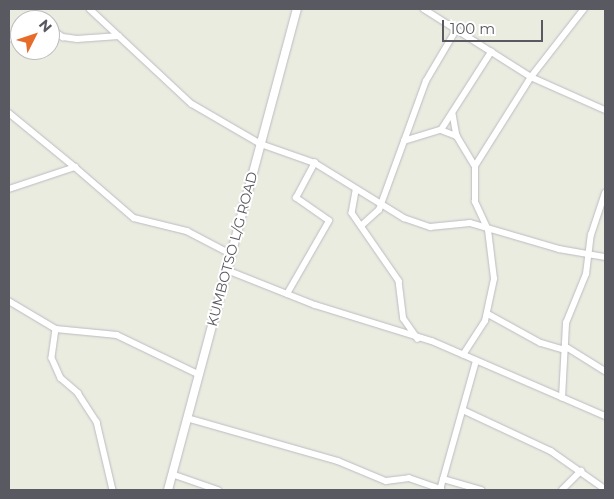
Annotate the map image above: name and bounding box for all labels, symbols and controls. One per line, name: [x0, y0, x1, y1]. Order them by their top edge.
north arrow: [10, 10, 60, 60]
scale bar: [444, 10, 545, 42]
text: N: [35, 16, 56, 36]
text: 100 m: [450, 19, 495, 38]
street label: KUMBOTSO L/G ROAD: [203, 170, 261, 328]

